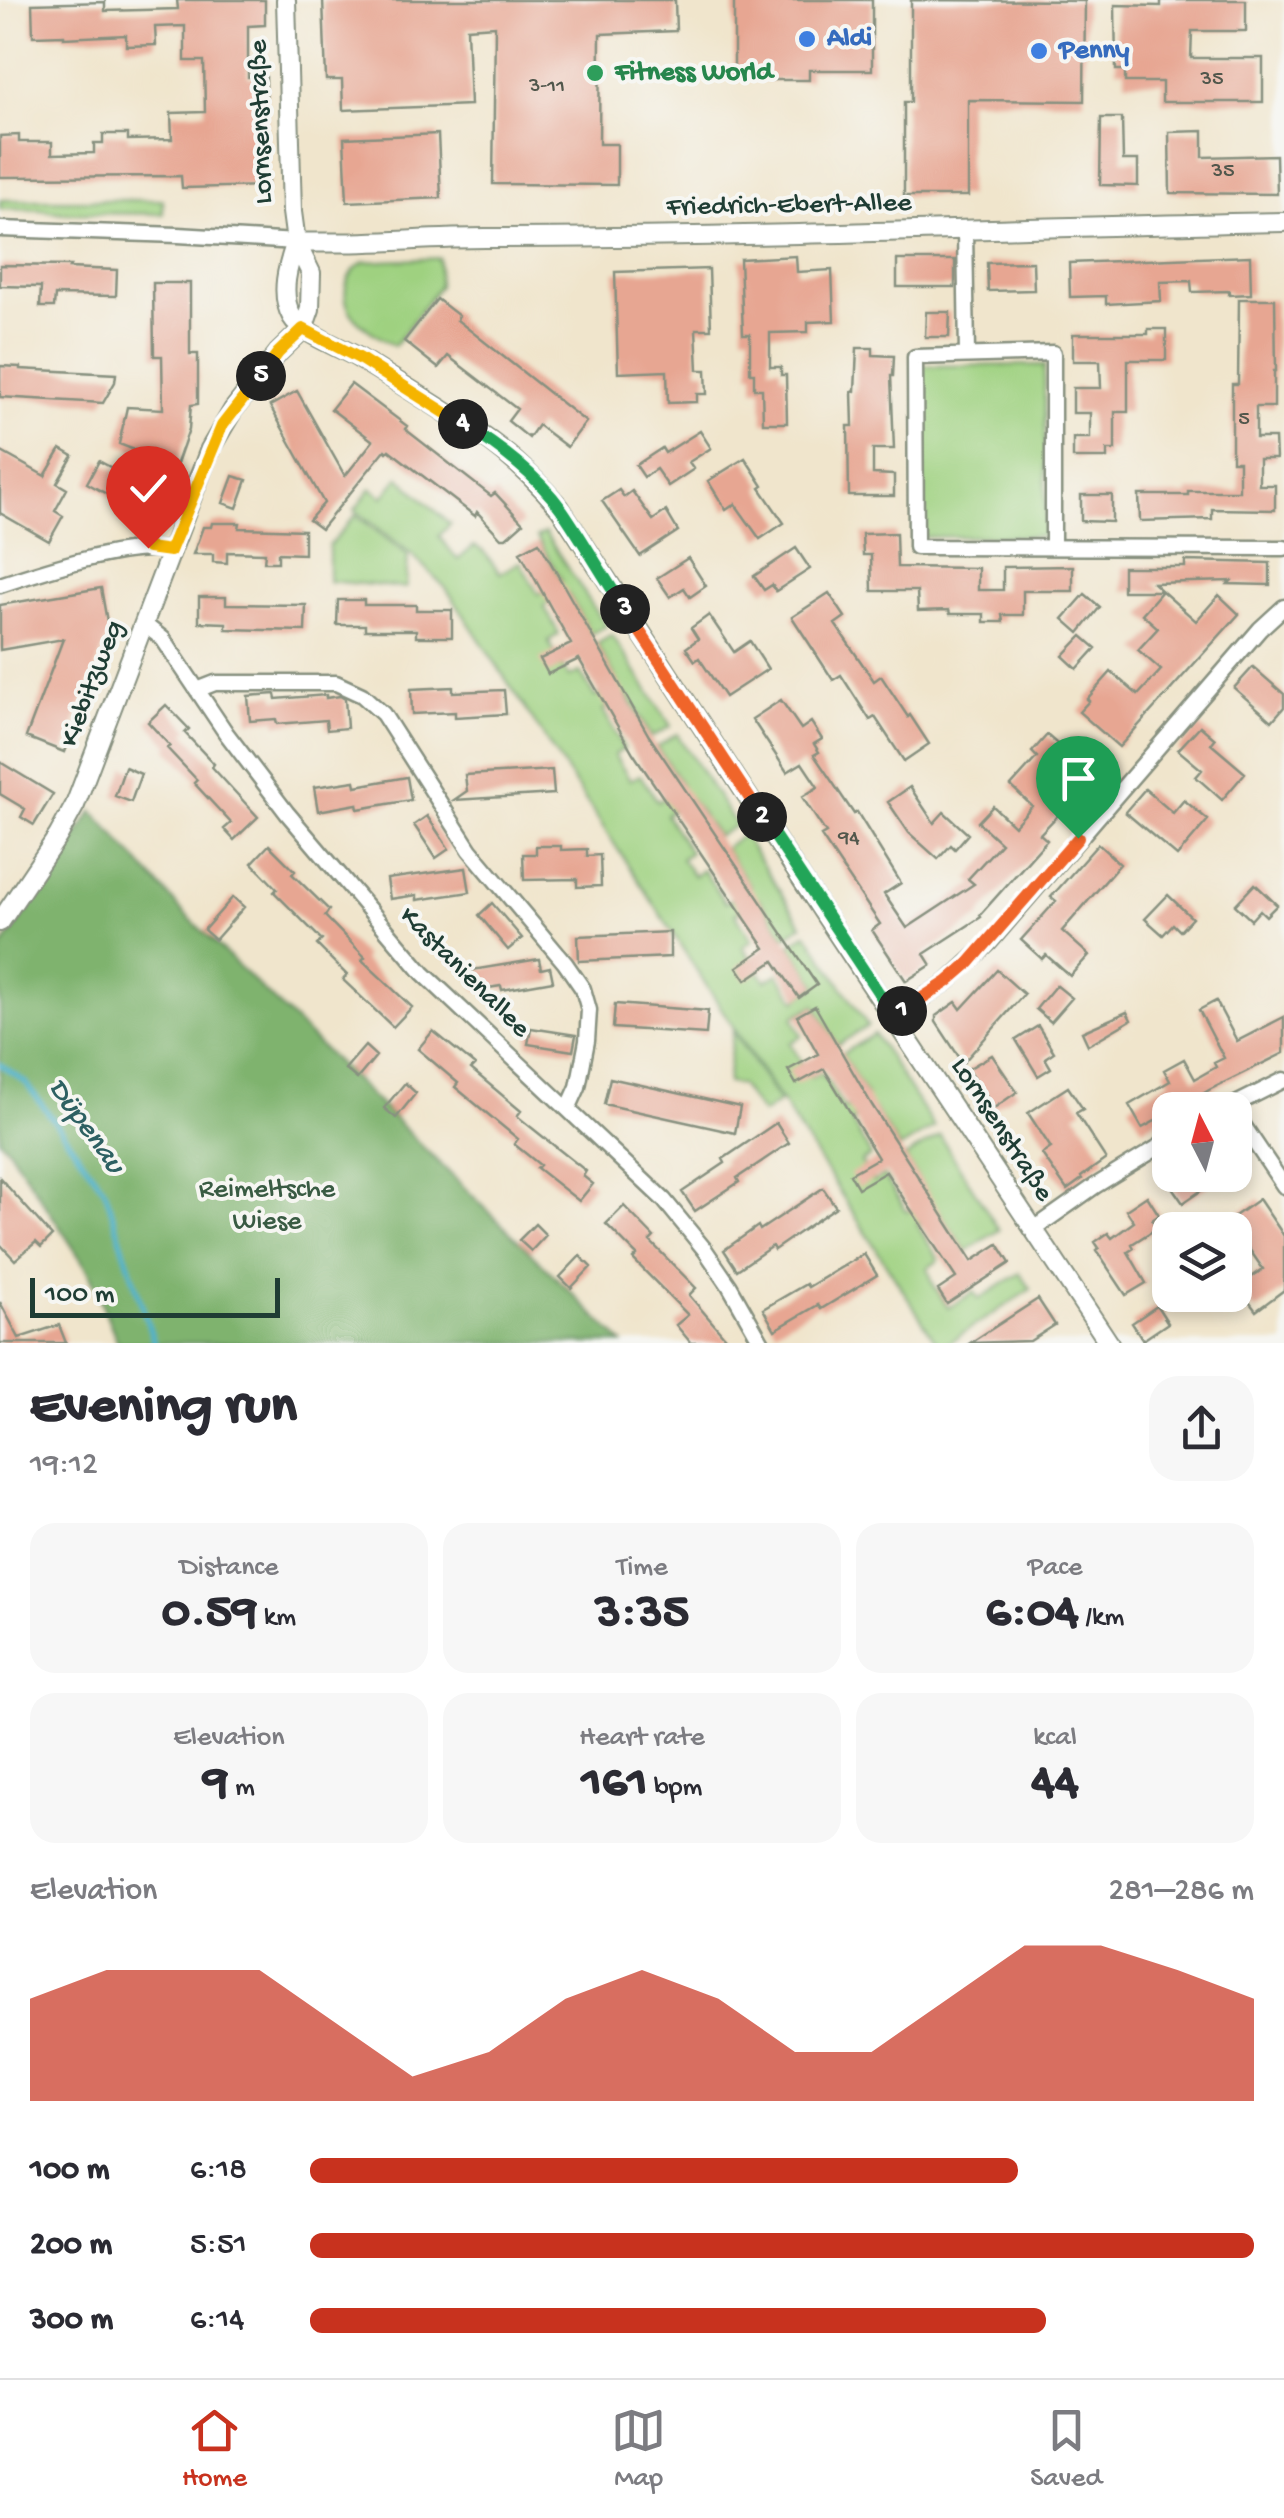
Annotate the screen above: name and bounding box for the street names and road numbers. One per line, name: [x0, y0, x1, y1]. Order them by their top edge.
street label: Lornsenstraße: [243, 39, 281, 205]
street label: Friedrich-Ebert-Allee: [665, 187, 912, 225]
street label: Kiebitzweg: [54, 616, 132, 752]
street label: Kastanienallee: [391, 900, 537, 1046]
street label: Lornsenstraße: [942, 1052, 1060, 1209]

